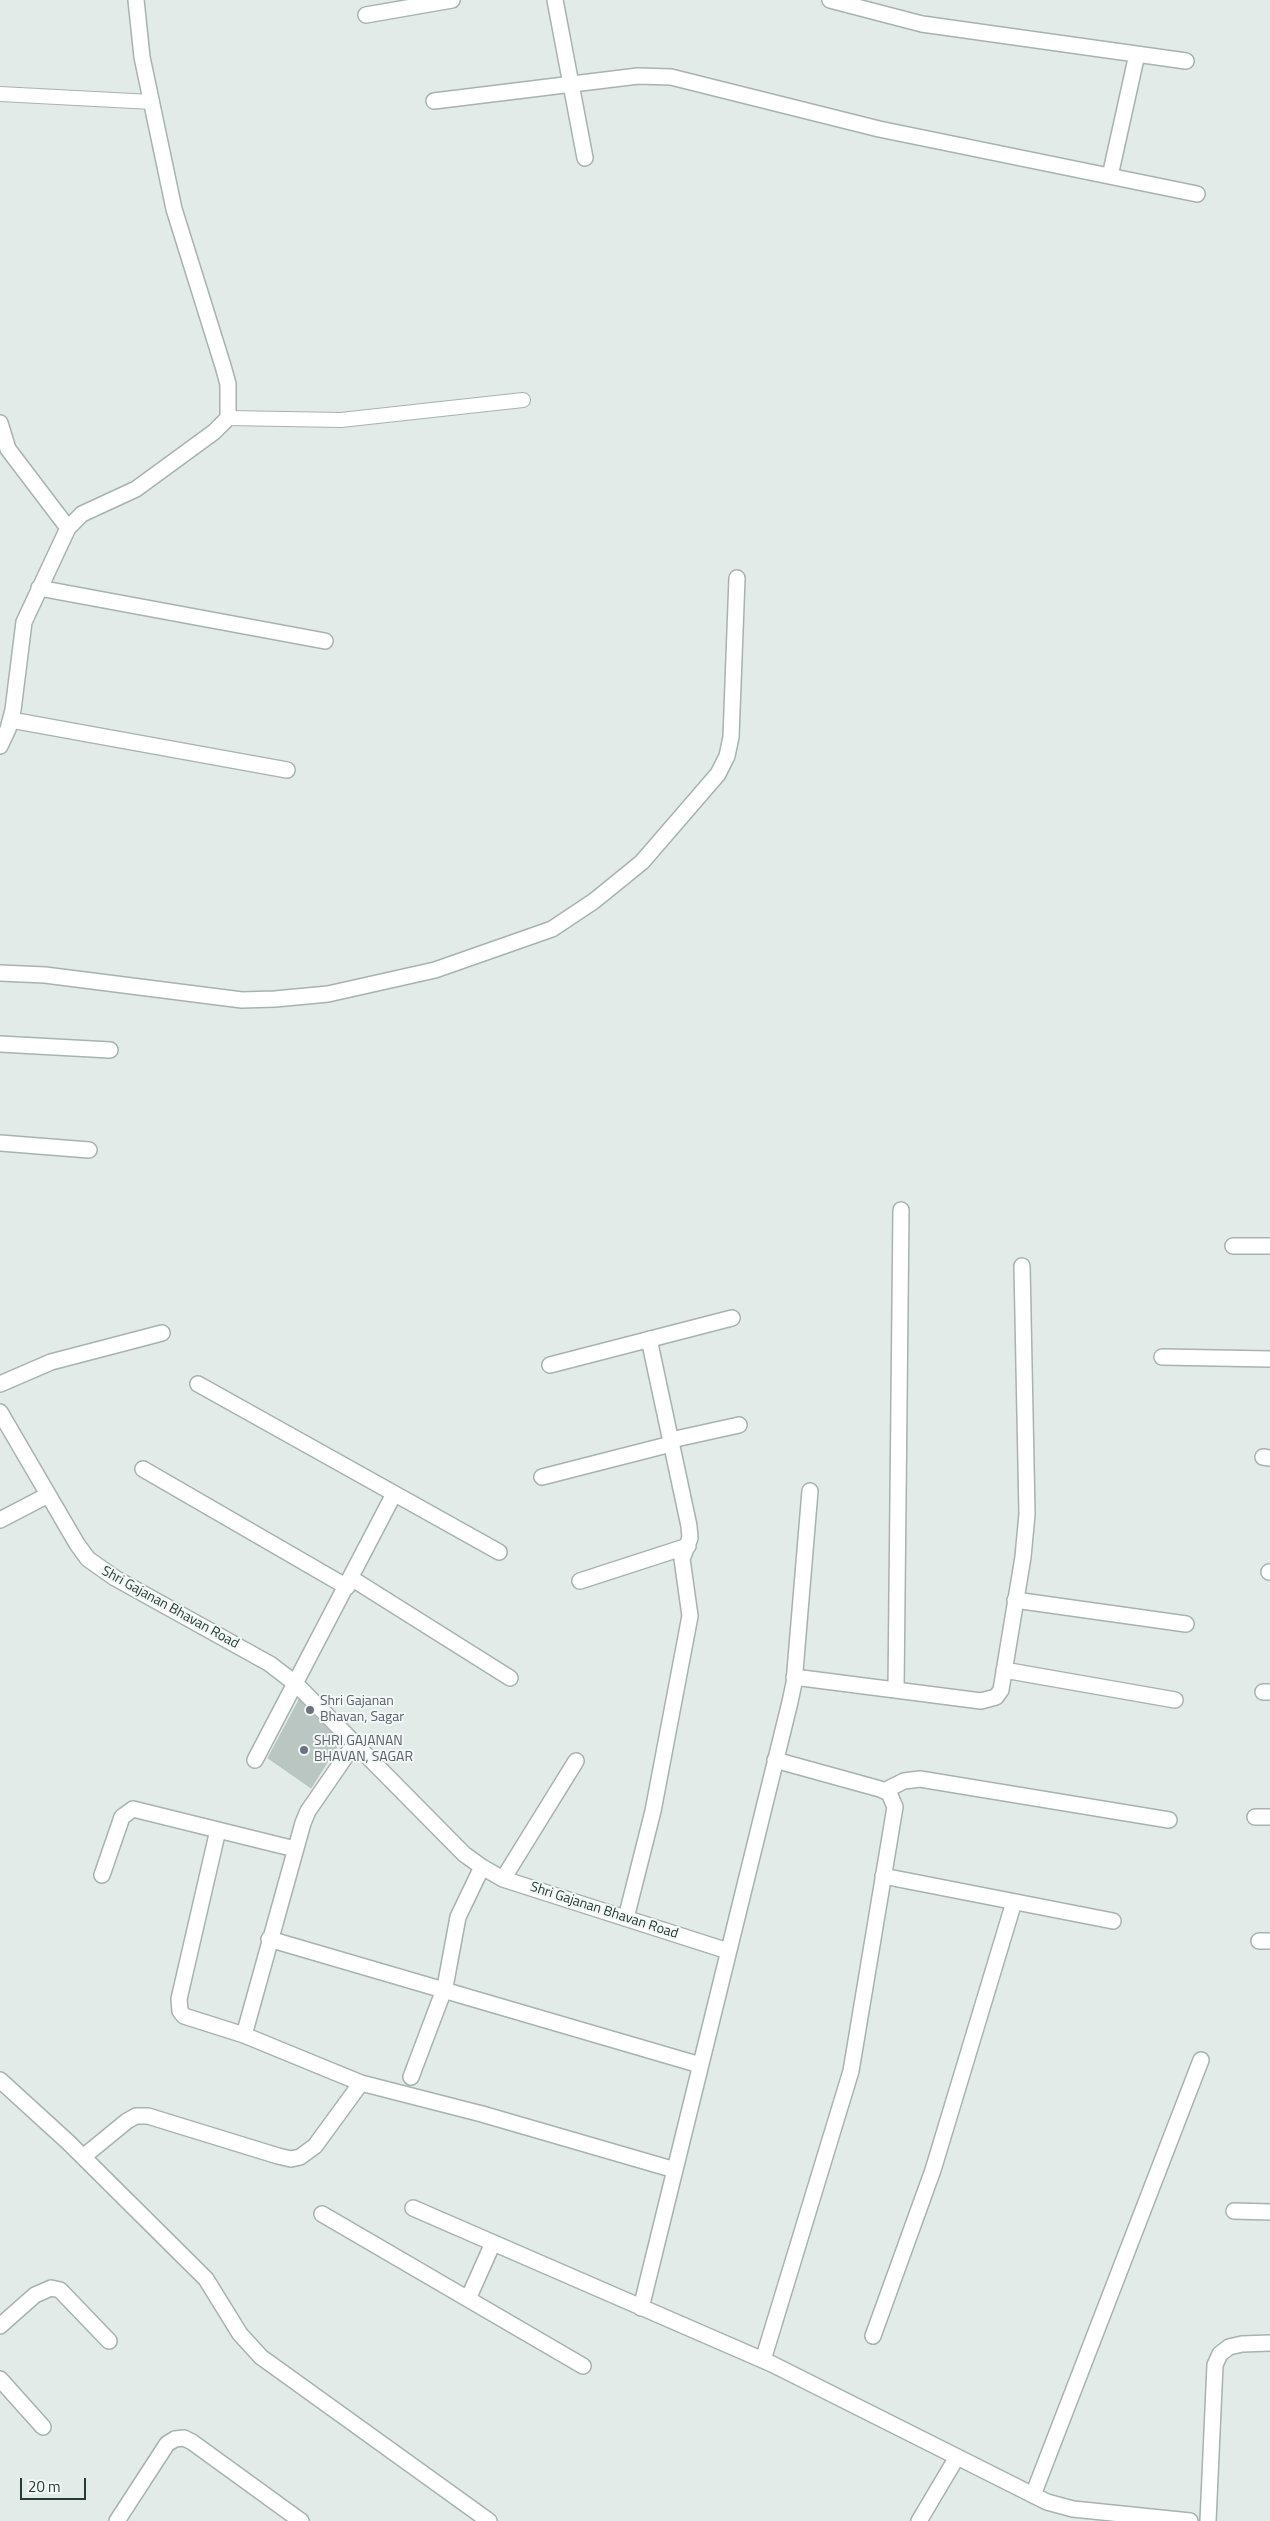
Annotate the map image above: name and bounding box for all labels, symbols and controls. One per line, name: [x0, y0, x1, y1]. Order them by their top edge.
street label: Shri Gajanan Bhavan Road: [98, 1563, 242, 1653]
place label: Shri Gajanan Bhavan, Sagar: [320, 1694, 404, 1726]
marker: Shri Gajanan Bhavan, Sagar: [304, 1704, 316, 1716]
place label: SHRI GAJANAN BHAVAN, SAGAR: [314, 1734, 413, 1766]
marker: SHRI GAJANAN BHAVAN, SAGAR: [298, 1744, 310, 1756]
street label: Shri Gajanan Bhavan Road: [528, 1879, 680, 1943]
scale bar: [22, 2468, 89, 2500]
text: 20 m: [28, 2475, 61, 2498]

